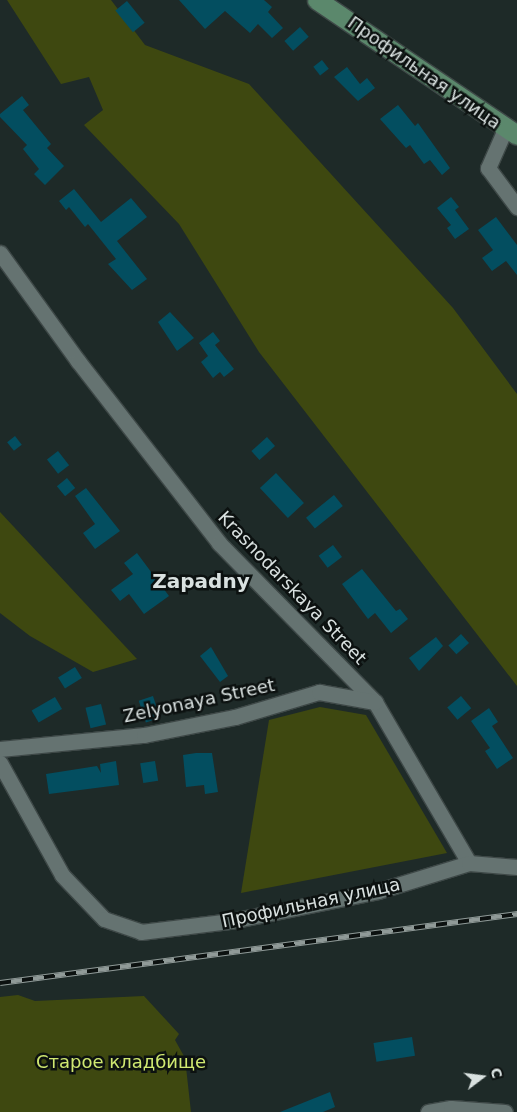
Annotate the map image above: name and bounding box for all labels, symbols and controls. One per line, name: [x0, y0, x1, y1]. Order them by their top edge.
street label: Профильная улица: [343, 12, 505, 134]
street label: Krasnodarskaya Street: [213, 507, 371, 669]
district label: Zapadny: [152, 569, 250, 593]
street label: Zelyonaya Street: [121, 674, 277, 728]
street label: Профильная улица: [220, 874, 402, 932]
park label: Старое кладбище: [36, 1051, 206, 1073]
north arrow: [457, 1052, 507, 1102]
text: С: [487, 1066, 506, 1080]

